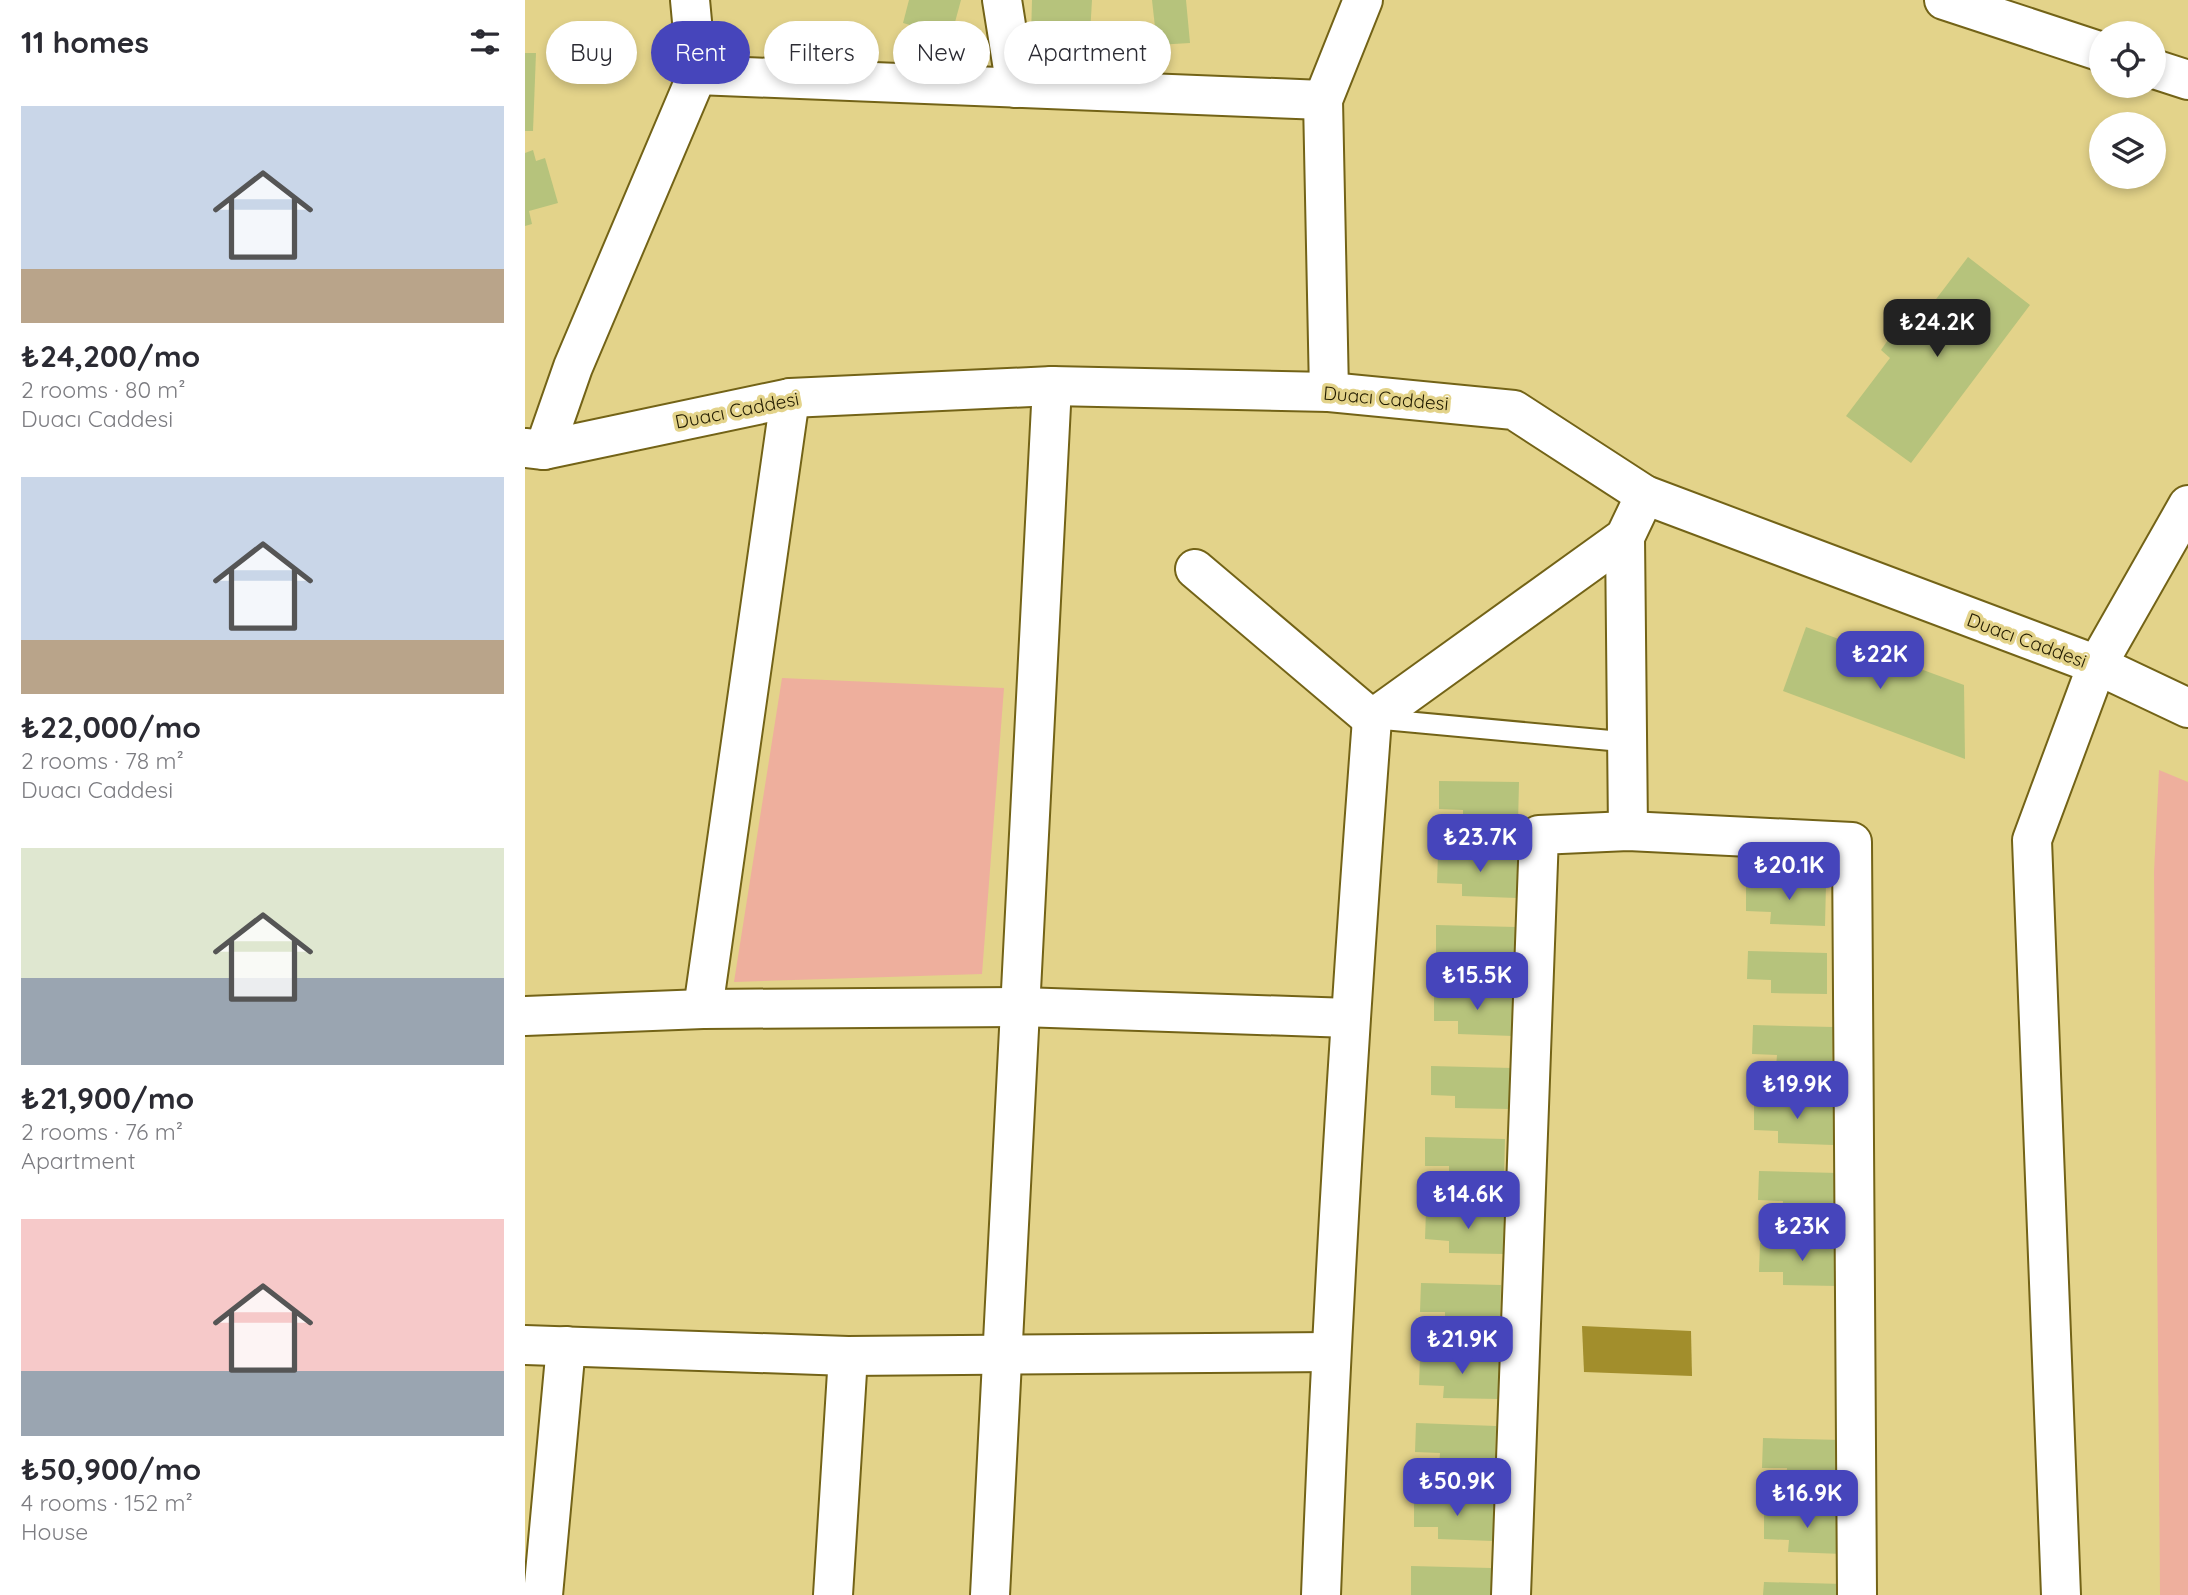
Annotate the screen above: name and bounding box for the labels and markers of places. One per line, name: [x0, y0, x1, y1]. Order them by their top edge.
pin: ₺24.2K: [1880, 300, 1994, 359]
pin: ₺22K: [1839, 632, 1921, 691]
pin: ₺23.7K: [1423, 814, 1537, 874]
pin: ₺20.1K: [1732, 842, 1846, 902]
pin: ₺15.5K: [1420, 953, 1534, 1012]
pin: ₺19.9K: [1740, 1062, 1854, 1121]
pin: ₺14.6K: [1411, 1172, 1525, 1231]
pin: ₺23K: [1761, 1204, 1843, 1263]
pin: ₺21.9K: [1405, 1316, 1519, 1376]
pin: ₺50.9K: [1400, 1458, 1514, 1518]
pin: ₺16.9K: [1750, 1470, 1864, 1530]

